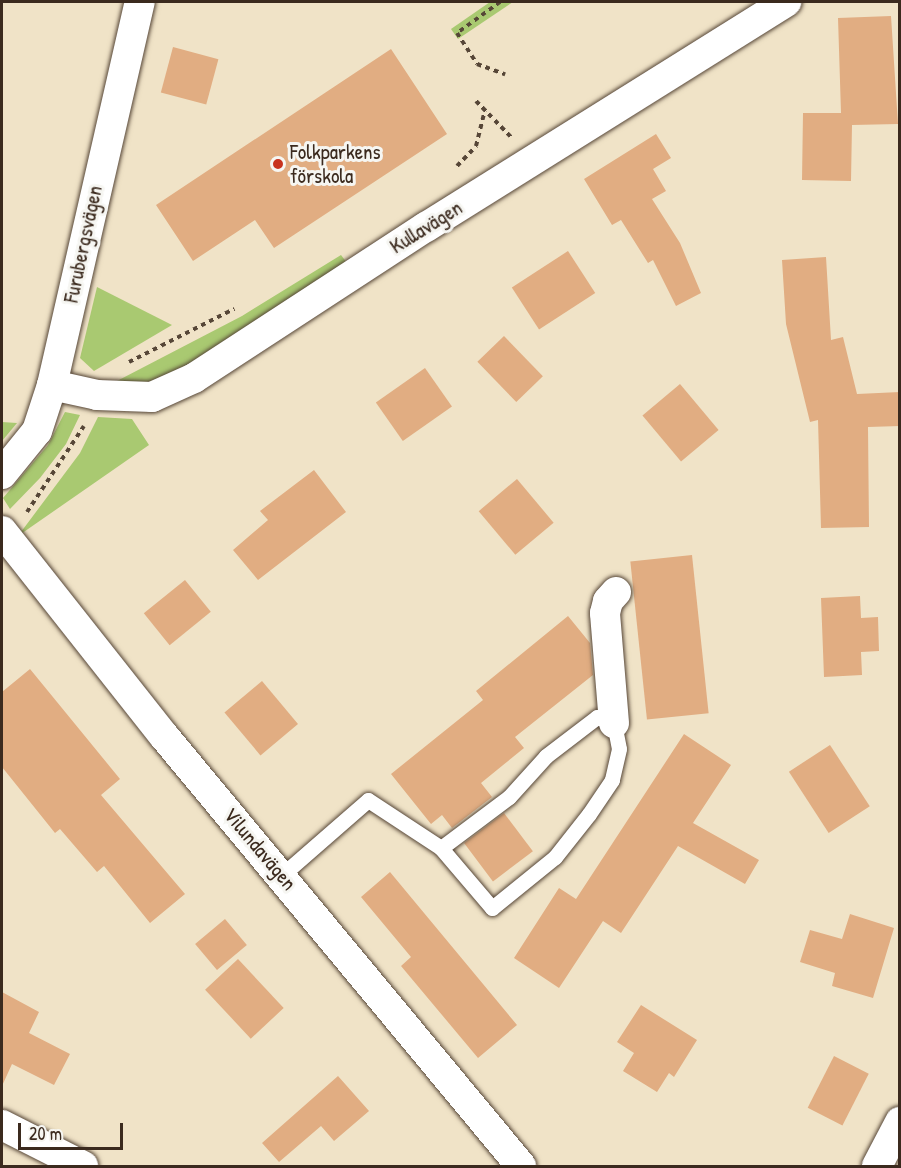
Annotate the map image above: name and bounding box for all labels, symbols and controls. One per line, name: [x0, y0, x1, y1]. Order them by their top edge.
place label: Folkparkens förskola: [290, 139, 381, 189]
marker: Folkparkens förskola: [271, 157, 285, 171]
street label: Furubergsvägen: [58, 183, 108, 305]
street label: Kullavägen: [385, 195, 467, 259]
street label: Vilundavägen: [218, 803, 302, 895]
scale bar: [21, 1111, 126, 1149]
text: 20 m: [29, 1121, 62, 1146]

